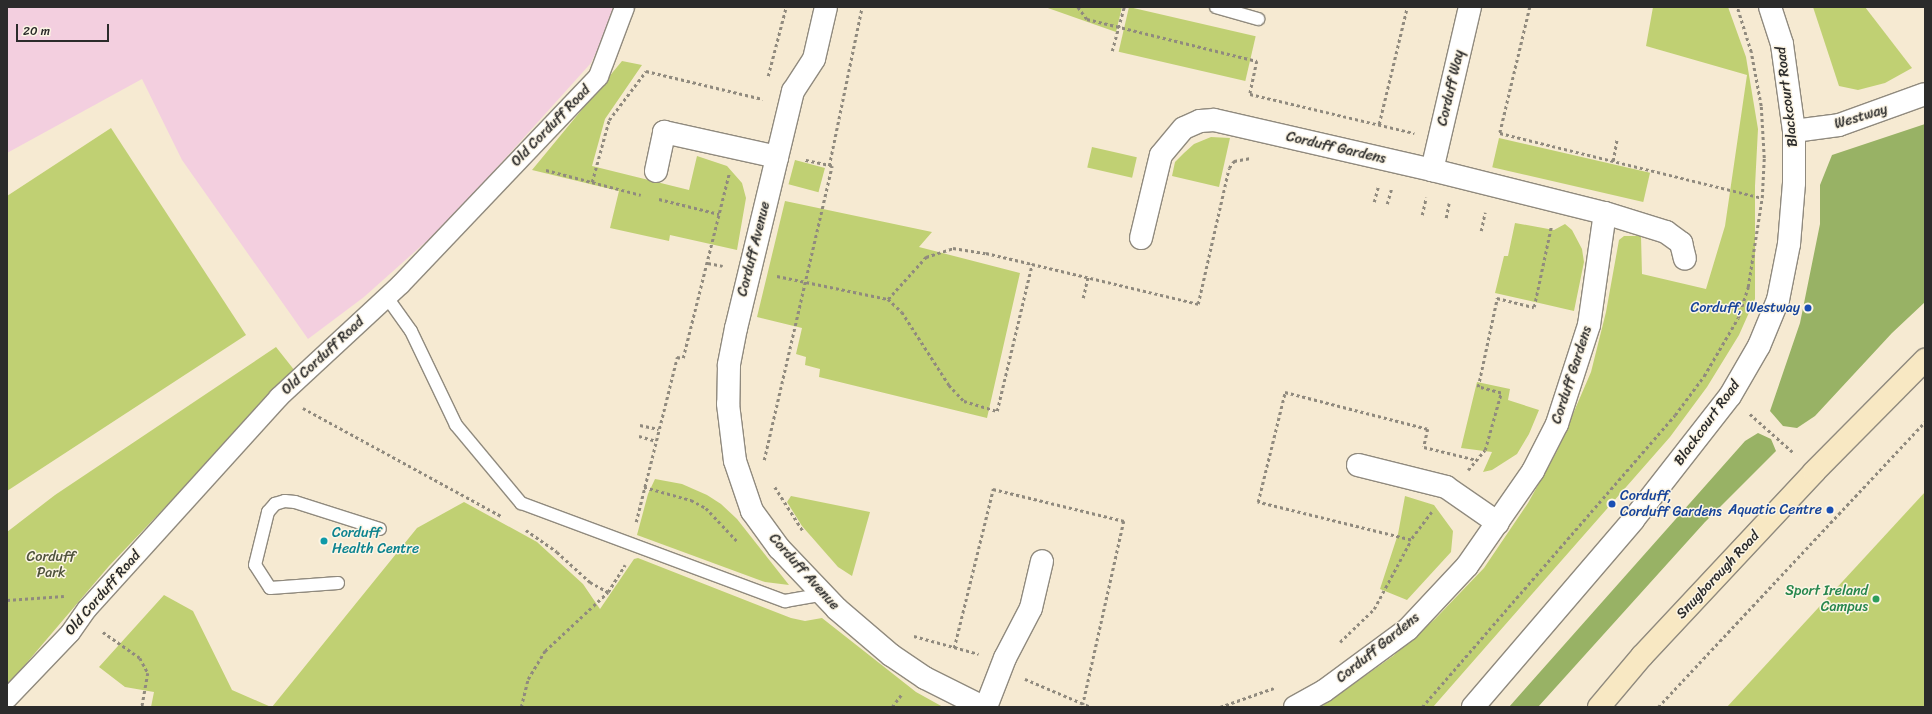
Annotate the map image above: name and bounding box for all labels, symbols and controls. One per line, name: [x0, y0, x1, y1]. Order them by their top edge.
scale bar: [18, 16, 111, 42]
text: 20 m: [23, 20, 50, 42]
street label: Blackcourt Road: [1773, 46, 1801, 148]
street label: Corduff Way: [1434, 48, 1468, 128]
street label: Old Corduff Road: [508, 82, 594, 170]
street label: Westway: [1832, 101, 1890, 133]
street label: Corduff Gardens: [1284, 128, 1388, 168]
street label: Corduff Avenue: [734, 200, 774, 298]
place label: Corduff, Westway: [1690, 300, 1800, 316]
marker: Corduff, Westway: [1803, 303, 1813, 313]
street label: Old Corduff Road: [278, 314, 368, 398]
street label: Corduff Gardens: [1548, 324, 1596, 426]
street label: Blackcourt Road: [1671, 377, 1743, 469]
place label: Corduff, Corduff Gardens: [1620, 488, 1723, 520]
marker: Corduff, Corduff Gardens: [1607, 499, 1617, 509]
place label: Aquatic Centre: [1728, 502, 1822, 518]
marker: Aquatic Centre: [1825, 505, 1835, 515]
place label: Corduff Health Centre: [332, 525, 420, 558]
street label: Snugborough Road: [1673, 528, 1763, 622]
street label: Corduff Avenue: [765, 530, 843, 614]
marker: Corduff Health Centre: [319, 536, 329, 546]
street label: Old Corduff Road: [62, 547, 144, 639]
park label: Corduff Park: [27, 549, 75, 582]
place label: Sport Ireland Campus: [1785, 583, 1868, 616]
marker: Sport Ireland Campus: [1871, 594, 1881, 604]
street label: Corduff Gardens: [1333, 609, 1423, 687]

